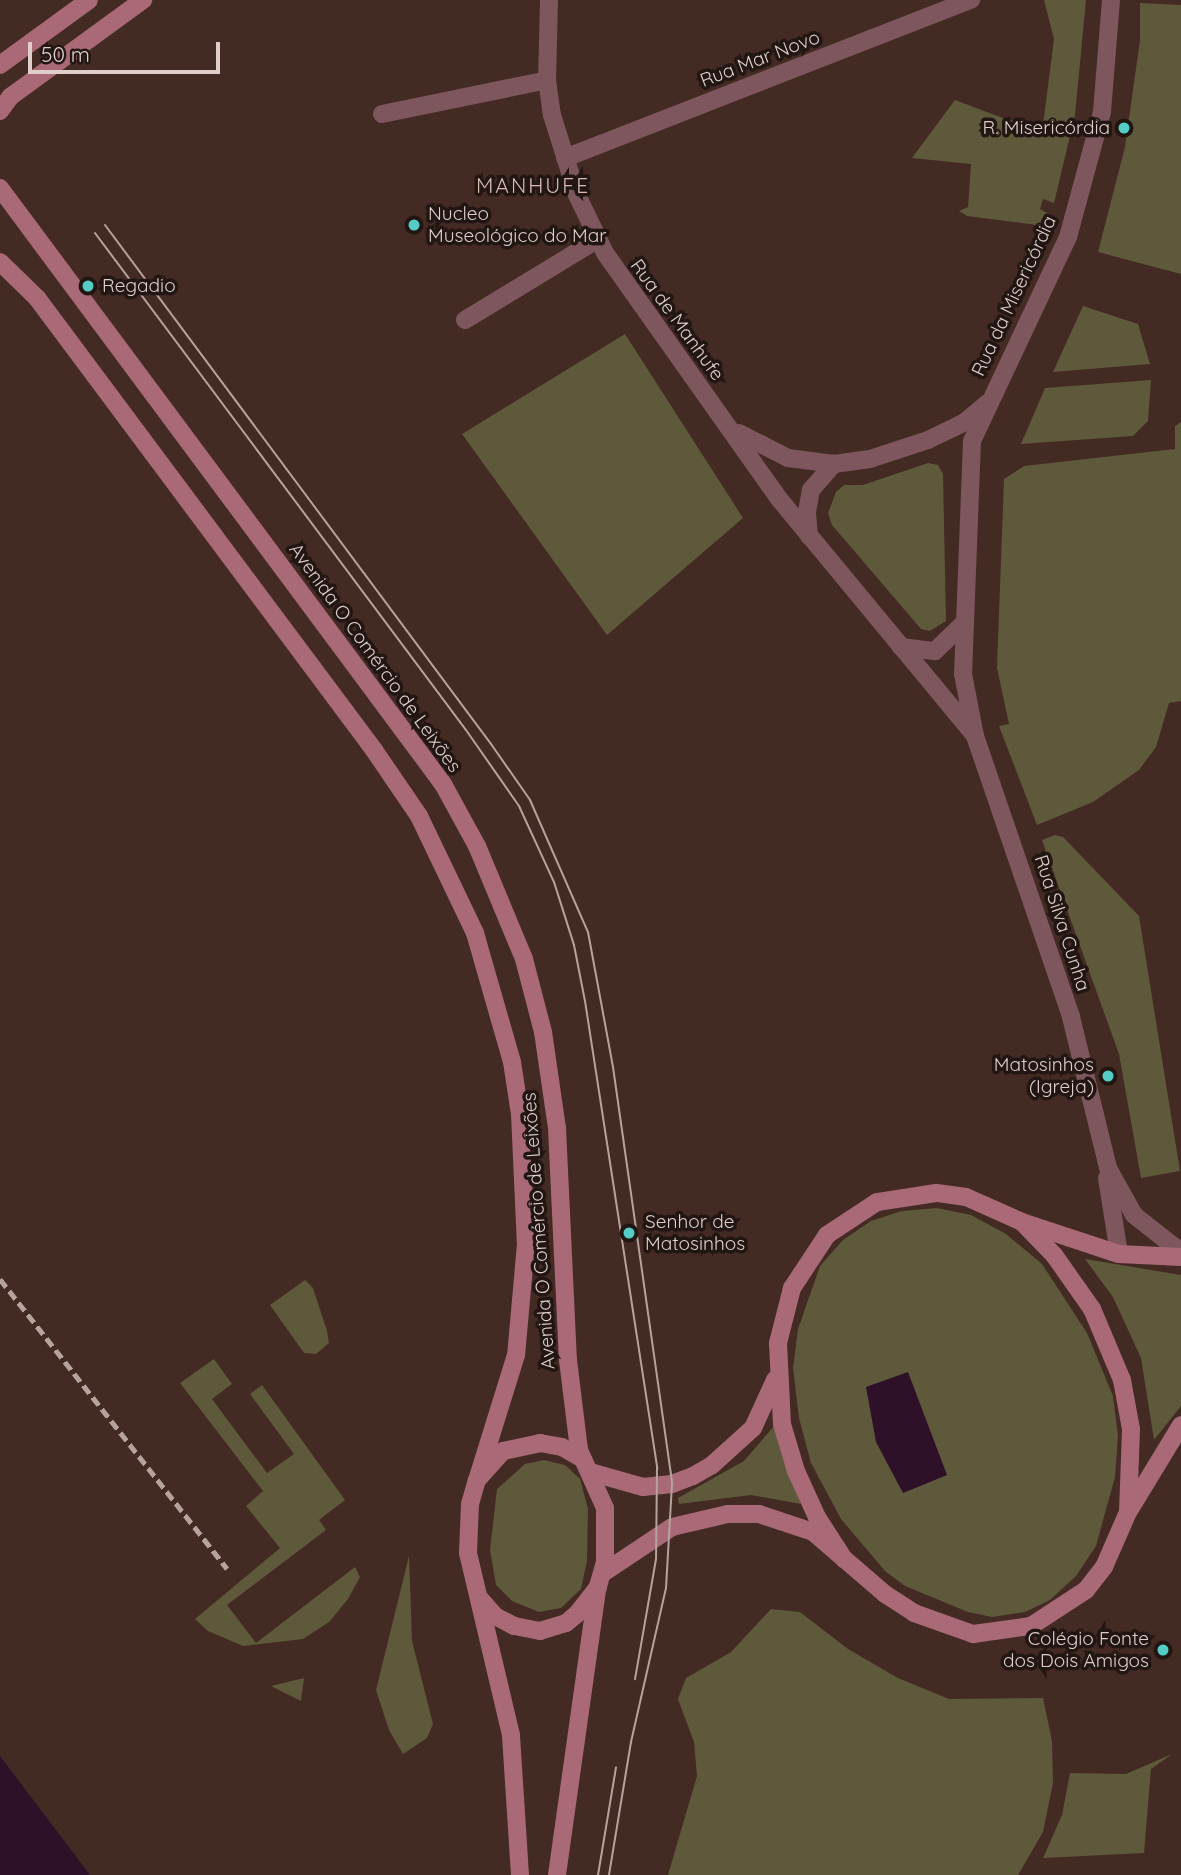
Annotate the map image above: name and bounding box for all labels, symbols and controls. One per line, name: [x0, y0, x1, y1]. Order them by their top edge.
street label: Rua Mar Novo: [697, 26, 823, 92]
scale bar: [32, 28, 224, 72]
text: 50 m: [41, 41, 90, 67]
place label: R. Misericórdia: [983, 117, 1110, 139]
marker: R. Misericórdia: [1116, 120, 1132, 136]
district label: MANHUFE: [477, 172, 589, 198]
place label: Nucleo Museológico do Mar: [428, 203, 607, 247]
street label: Rua da Misericórdia: [967, 212, 1061, 380]
marker: Nucleo Museológico do Mar: [406, 217, 422, 233]
street label: Rua de Manhufe: [625, 255, 729, 385]
place label: Regadio: [102, 275, 176, 297]
marker: Regadio: [80, 278, 96, 294]
street label: Avenida O Comércio de Leixões: [284, 539, 466, 777]
street label: Rua Silva Cunha: [1029, 852, 1095, 994]
place label: Matosinhos (Igreja): [994, 1054, 1094, 1098]
marker: Matosinhos (Igreja): [1100, 1068, 1116, 1084]
street label: Avenida O Comércio de Leixões: [518, 1092, 560, 1370]
place label: Senhor de Matosinhos: [645, 1211, 745, 1255]
marker: Senhor de Matosinhos: [619, 1223, 639, 1243]
place label: Colégio Fonte dos Dois Amigos: [1003, 1628, 1149, 1672]
marker: Colégio Fonte dos Dois Amigos: [1155, 1642, 1171, 1658]

